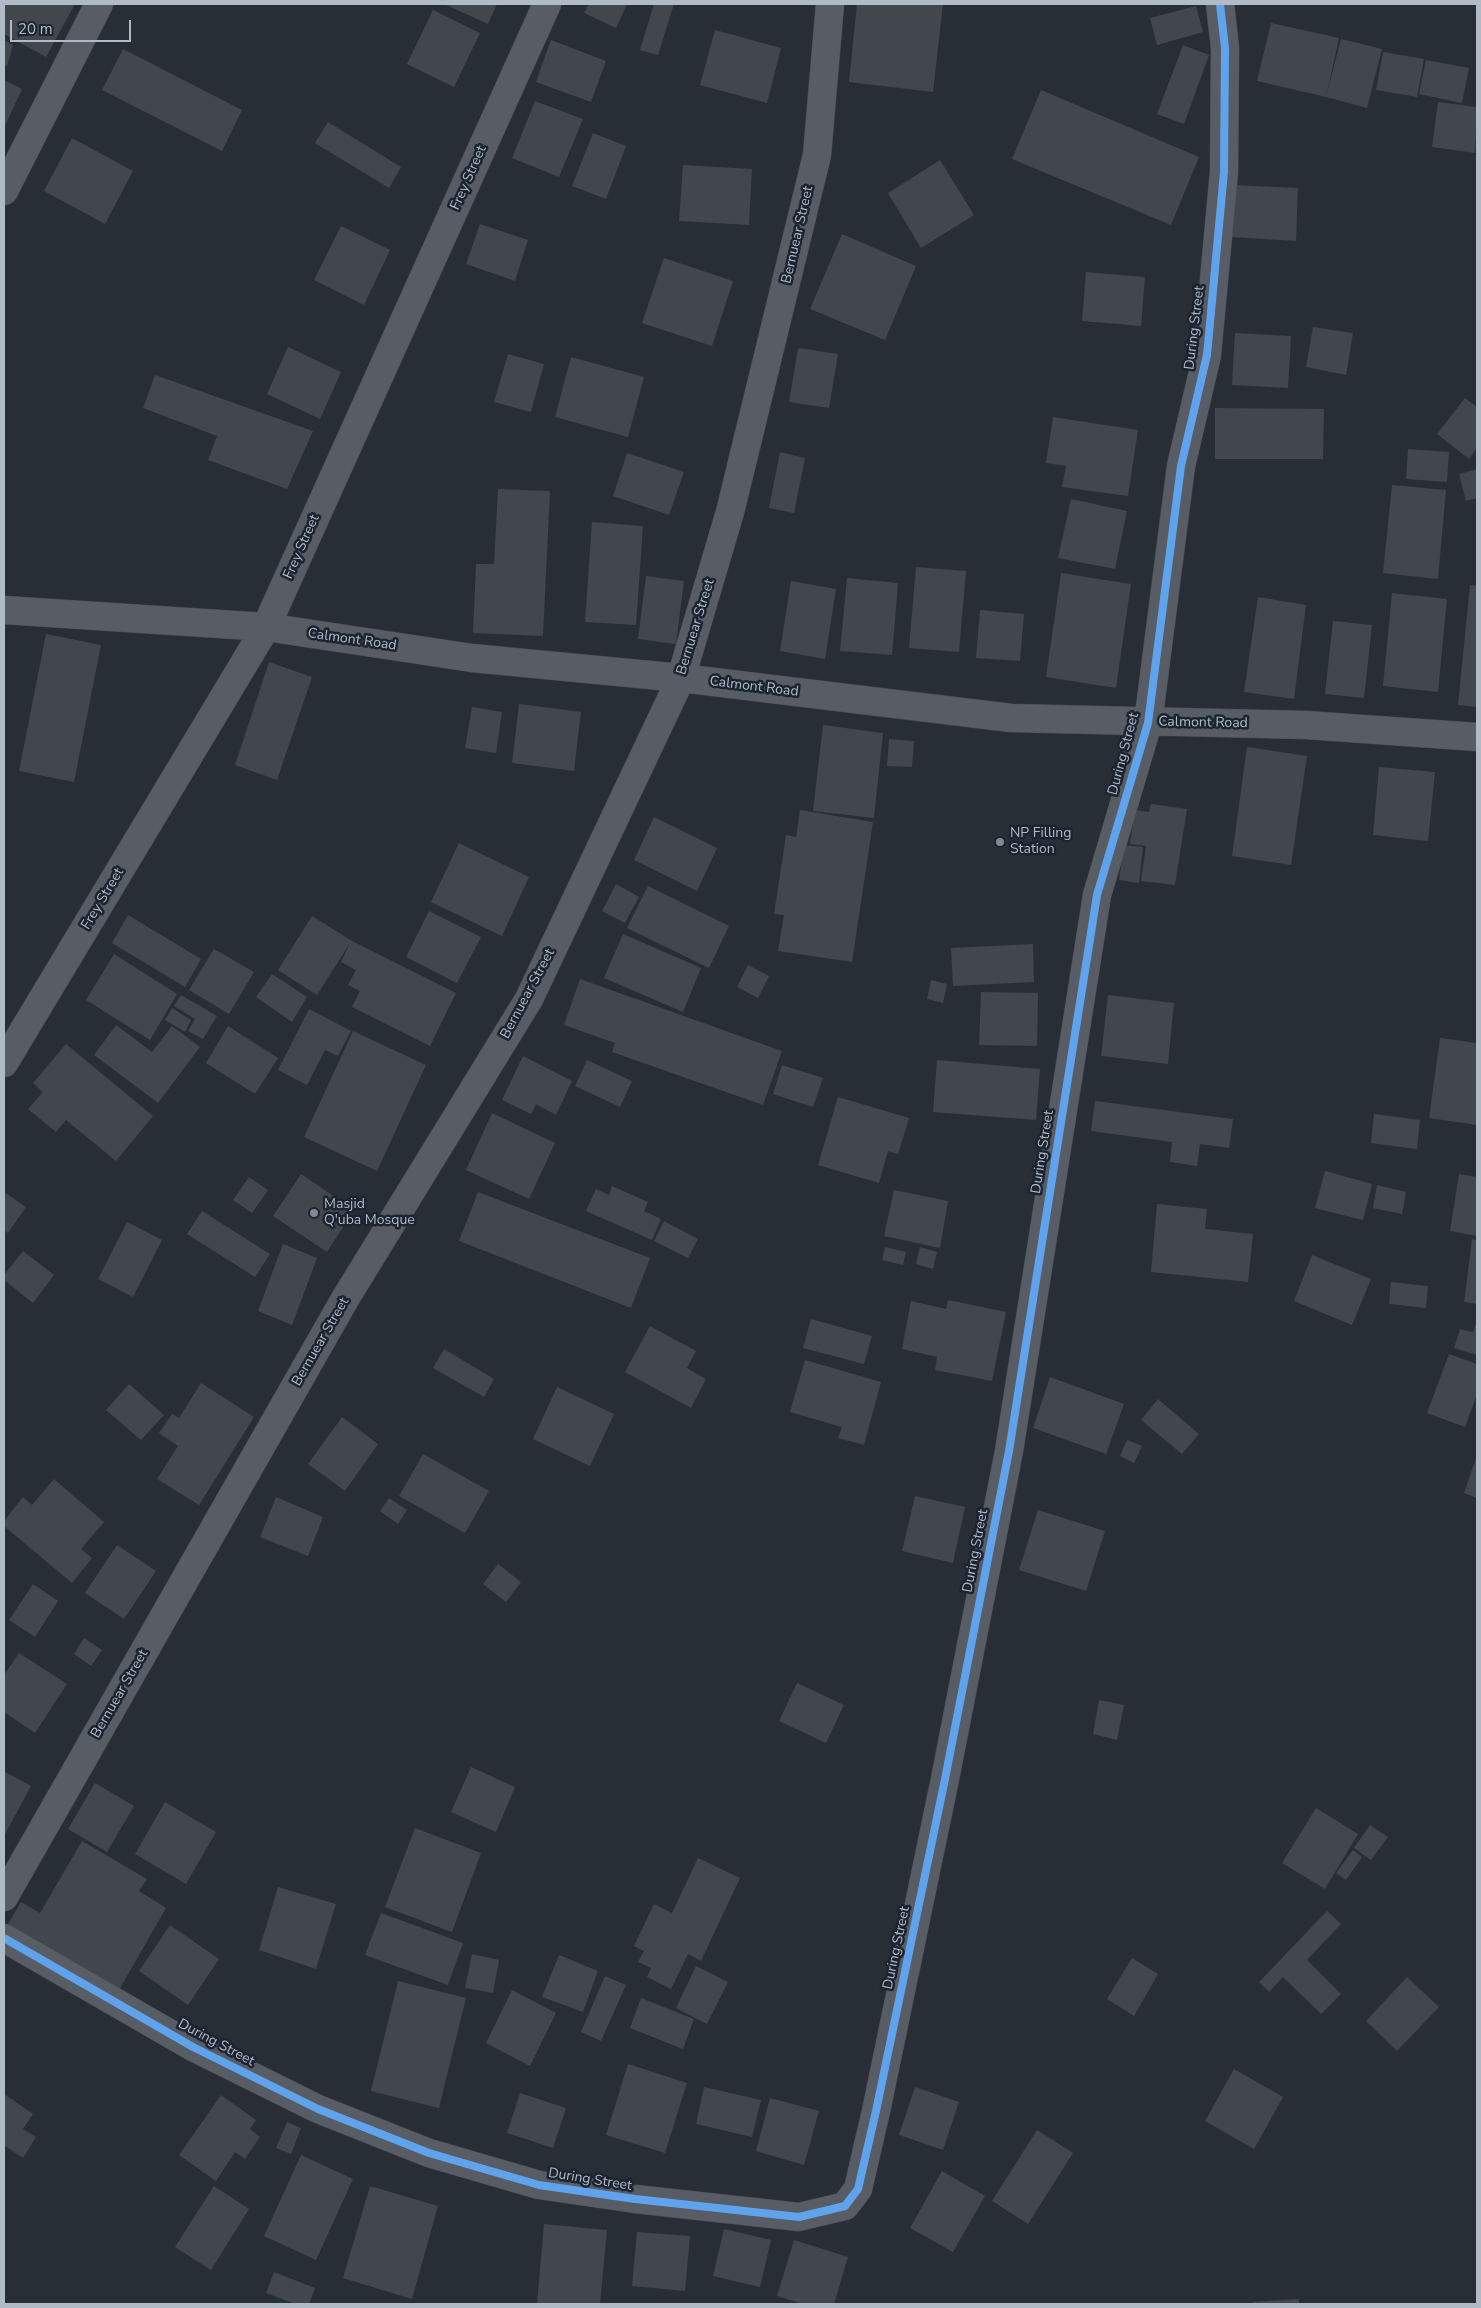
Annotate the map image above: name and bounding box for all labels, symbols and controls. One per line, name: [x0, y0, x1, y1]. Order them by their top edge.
scale bar: [12, 10, 134, 42]
text: 20 m: [18, 19, 53, 39]
street label: Frey Street: [447, 143, 491, 213]
street label: Bernuear Street: [779, 185, 817, 285]
street label: During Street: [1182, 285, 1208, 371]
street label: Frey Street: [280, 512, 324, 582]
street label: Bernuear Street: [673, 577, 719, 677]
street label: Calmont Road: [306, 625, 398, 655]
street label: Calmont Road: [709, 673, 799, 701]
street label: During Street: [1105, 711, 1143, 797]
street label: Calmont Road: [1158, 714, 1248, 732]
place label: NP Filling Station: [1010, 826, 1071, 859]
marker: NP Filling Station: [994, 836, 1006, 848]
street label: Frey Street: [78, 865, 128, 933]
street label: Bernuear Street: [497, 946, 559, 1042]
street label: During Street: [1028, 1109, 1058, 1195]
place label: Masjid Q'uba Mosque: [324, 1197, 415, 1230]
marker: Masjid Q'uba Mosque: [308, 1207, 320, 1219]
street label: Bernuear Street: [289, 1295, 353, 1389]
street label: During Street: [960, 1508, 992, 1594]
street label: Bernuear Street: [88, 1647, 152, 1741]
street label: During Street: [880, 1905, 914, 1991]
street label: During Street: [175, 2016, 257, 2070]
street label: During Street: [547, 2165, 633, 2195]

